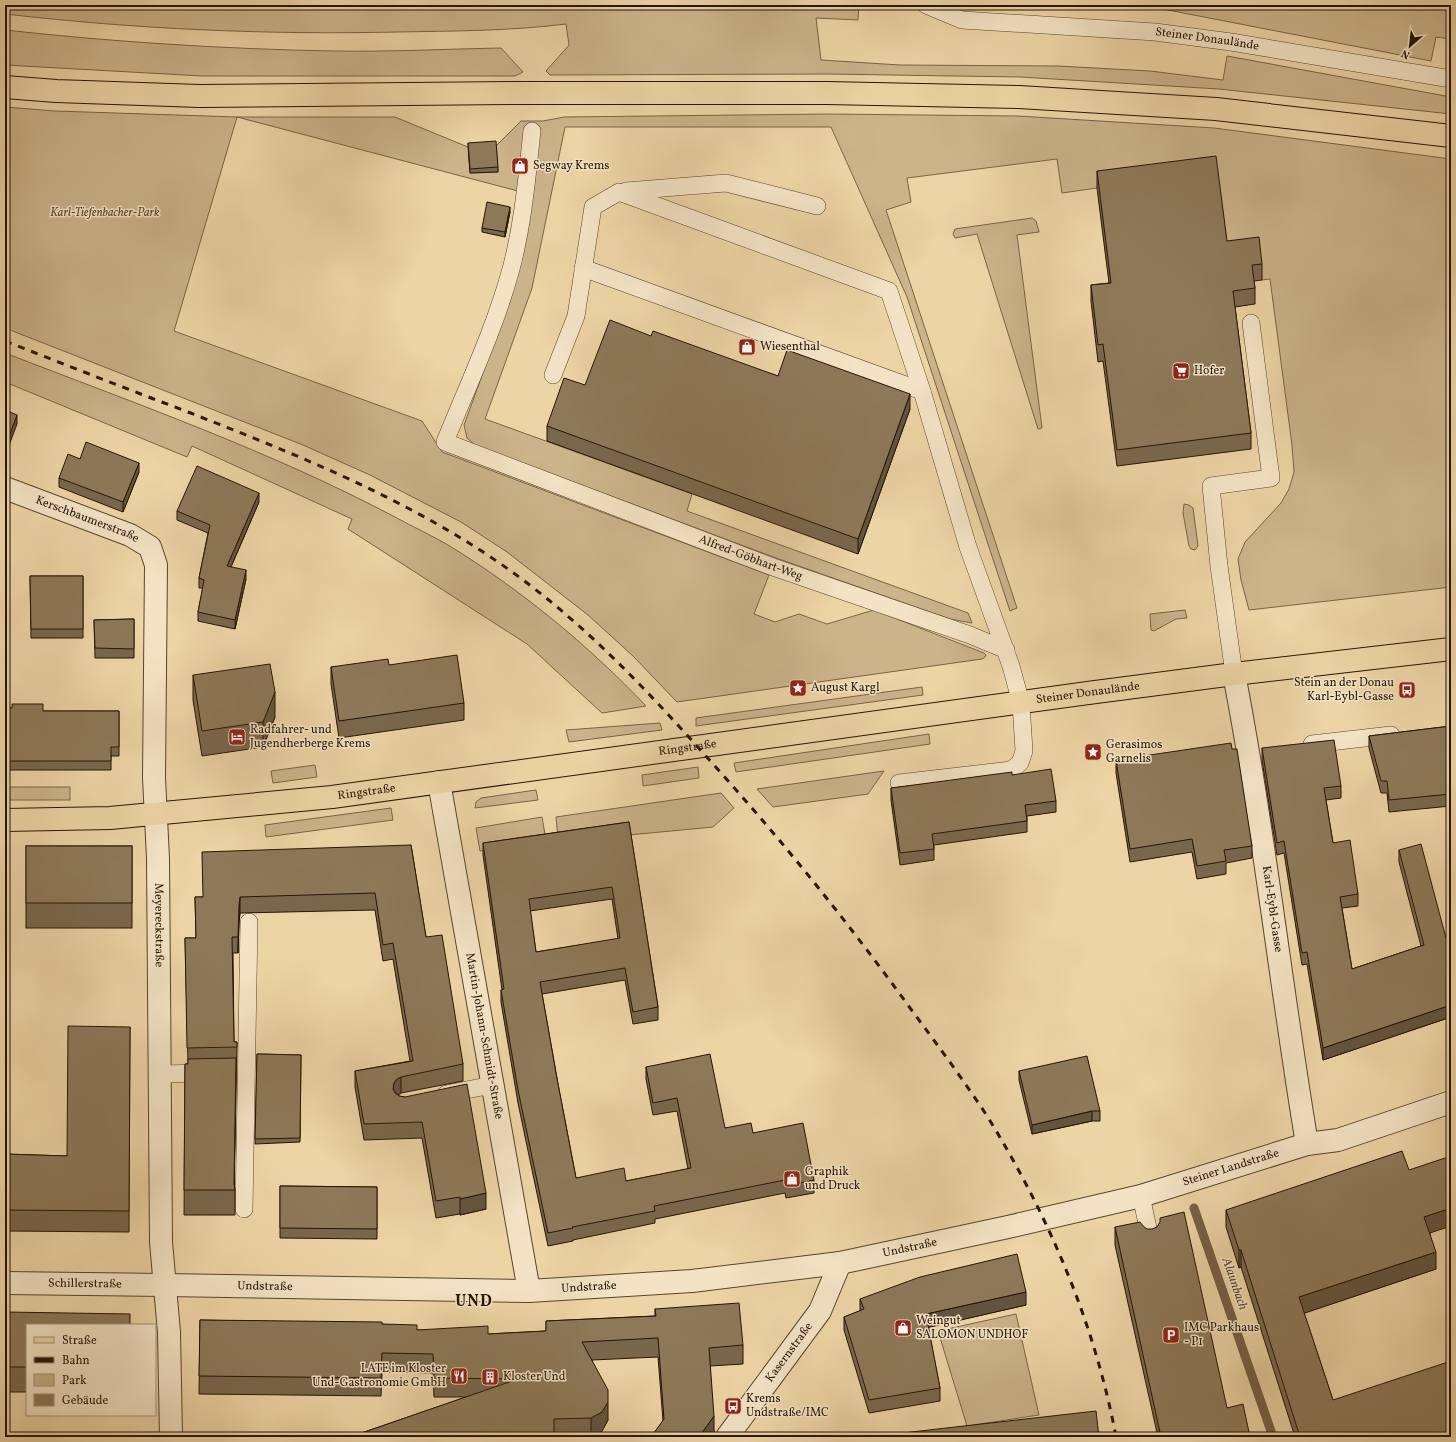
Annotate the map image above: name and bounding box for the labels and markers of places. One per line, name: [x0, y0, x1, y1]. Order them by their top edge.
shop icon: Segway Krems: [510, 156, 530, 176]
place label: Segway Krems: [533, 158, 610, 174]
shop icon: Wiesenthal: [737, 337, 757, 357]
place label: Wiesenthal: [760, 339, 820, 355]
supermarket icon: Hofer: [1171, 361, 1191, 381]
place label: Hofer: [1194, 363, 1224, 379]
place label: Stein an der Donau Karl-Eybl-Gasse: [1294, 675, 1394, 705]
place icon: August Kargl: [788, 678, 808, 698]
place label: August Kargl: [811, 680, 880, 696]
bus stop icon: Stein an der Donau Karl-Eybl-Gasse: [1397, 680, 1417, 700]
place label: Radfahrer- und Jugendherberge Krems: [250, 722, 370, 752]
hotel icon: Radfahrer- und Jugendherberge Krems: [227, 727, 247, 747]
place label: Gerasimos Garnelis: [1106, 737, 1162, 767]
place icon: Gerasimos Garnelis: [1083, 742, 1103, 762]
place label: Graphik und Druck: [805, 1164, 861, 1194]
shop icon: Graphik und Druck: [782, 1169, 802, 1189]
place label: Weingut SALOMON UNDHOF: [916, 1313, 1028, 1343]
shop icon: Weingut SALOMON UNDHOF: [893, 1318, 913, 1338]
place label: IMC Parkhaus - P1: [1184, 1320, 1259, 1350]
parking icon: IMC Parkhaus - P1: [1161, 1325, 1181, 1345]
place label: LATE im Kloster Und-Gastronomie GmbH: [312, 1361, 446, 1391]
restaurant icon: LATE im Kloster Und-Gastronomie GmbH: [449, 1366, 469, 1386]
building icon: Kloster Und: [480, 1367, 500, 1387]
place label: Kloster Und: [503, 1369, 566, 1385]
place label: Krems Undstraße/IMC: [746, 1391, 829, 1421]
bus stop icon: Krems Undstraße/IMC: [723, 1396, 743, 1416]

